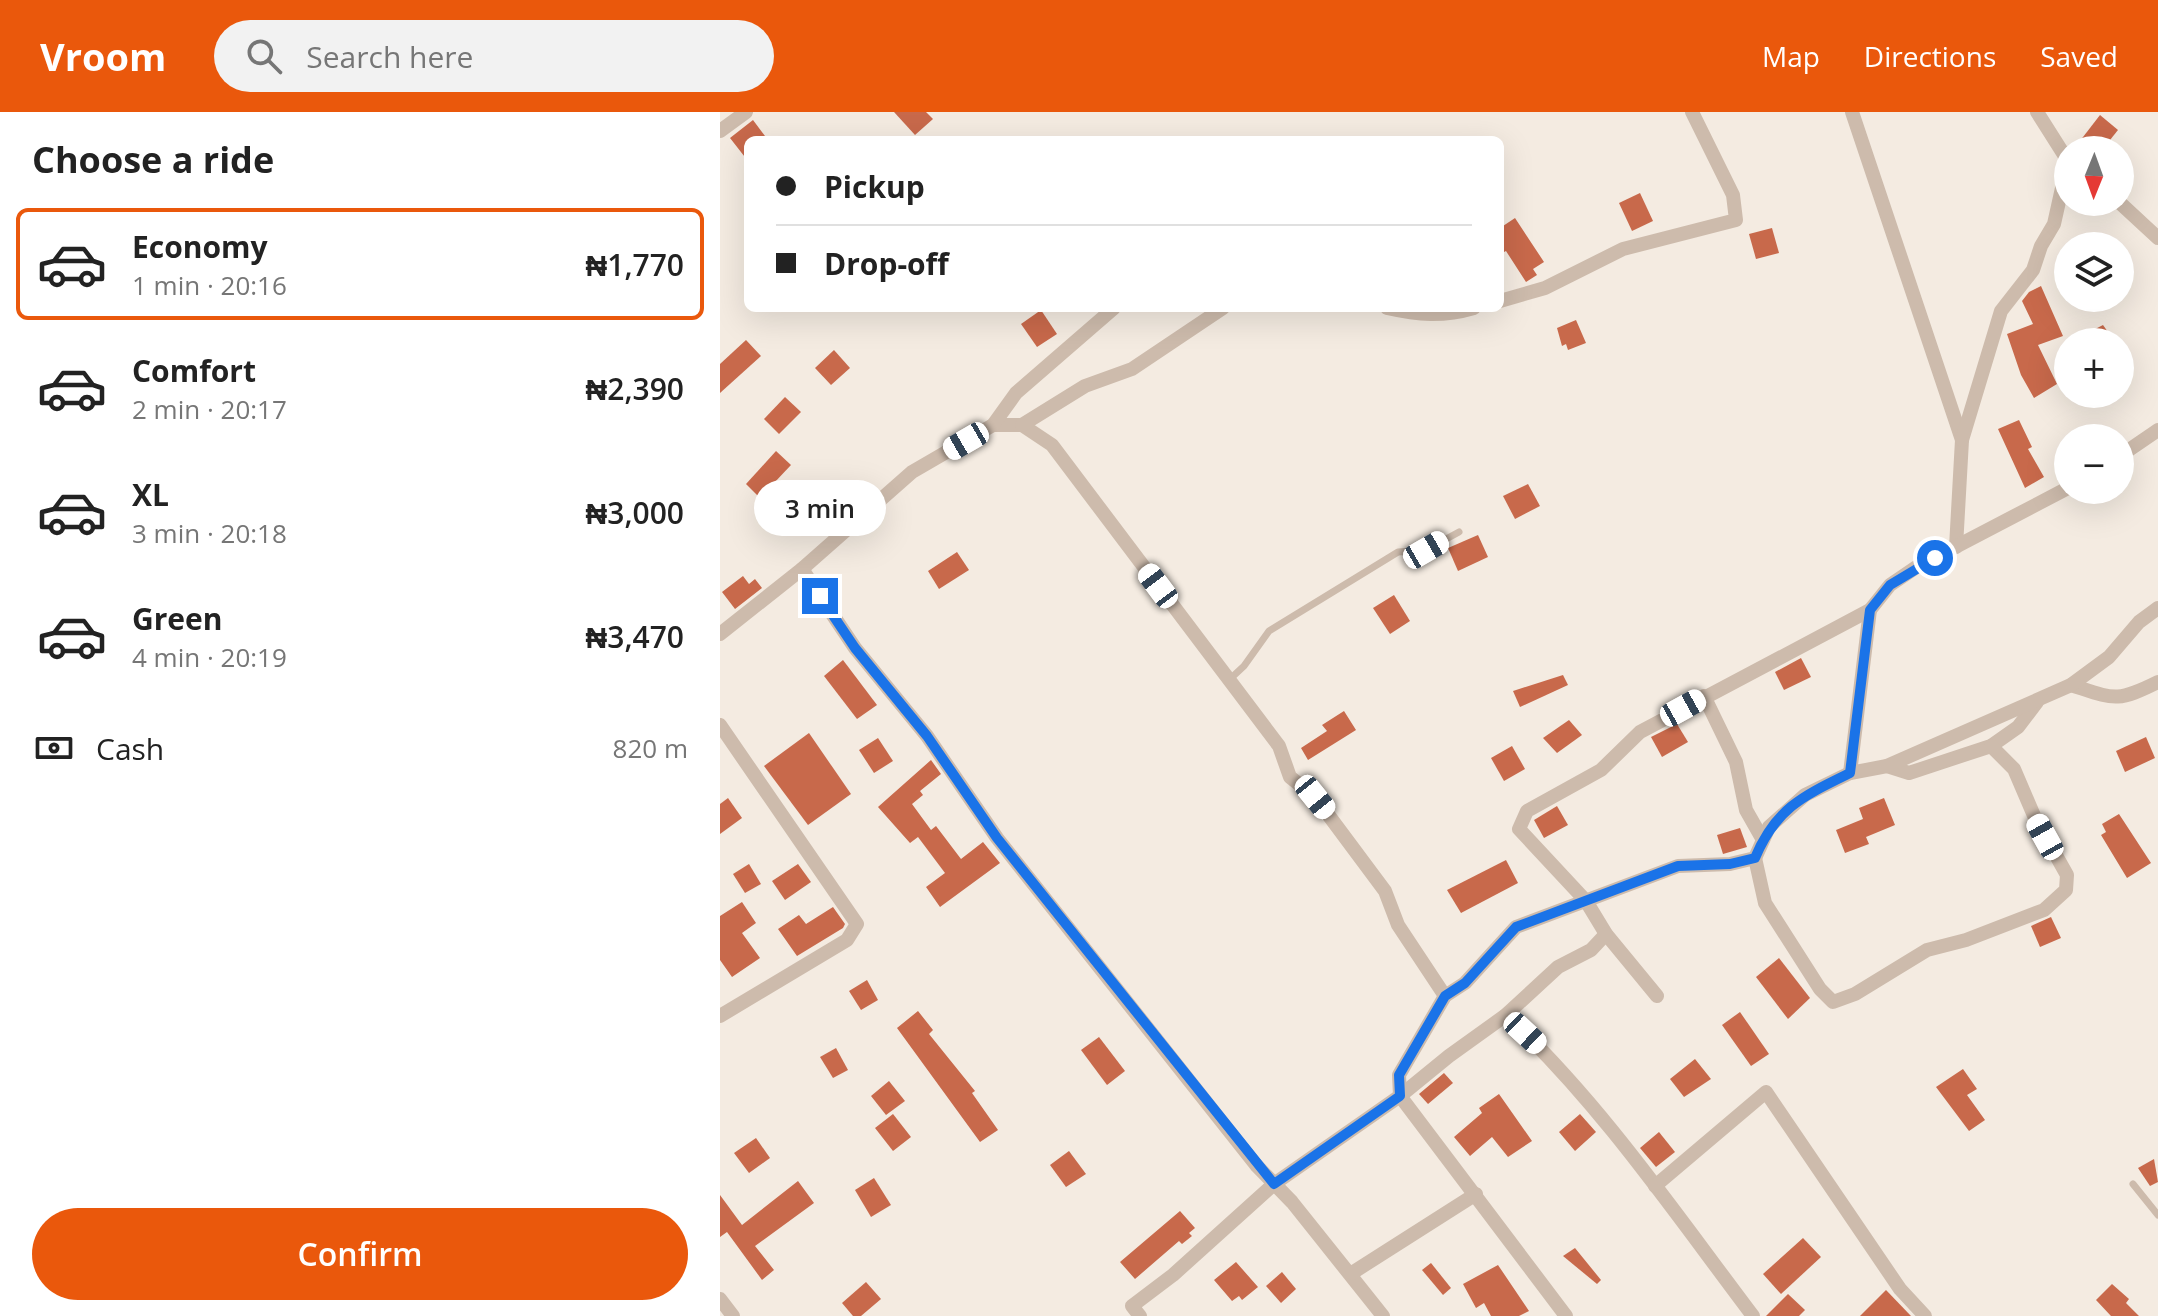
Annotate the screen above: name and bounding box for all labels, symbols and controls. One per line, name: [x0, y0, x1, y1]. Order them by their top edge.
search box: [214, 20, 774, 92]
text: Vroom: [40, 30, 166, 82]
icon: search: [242, 34, 286, 78]
text: Search here: [306, 36, 473, 77]
text: Map: [1762, 37, 1820, 75]
text: Directions: [1864, 37, 1996, 75]
text: Saved: [2040, 37, 2118, 75]
text: Choose a ride: [32, 135, 274, 184]
north arrow: [2054, 136, 2134, 216]
map controls: [2054, 136, 2134, 504]
text: Pickup: [824, 166, 925, 207]
text: Economy: [132, 226, 268, 267]
icon: car: [36, 228, 108, 300]
button: layers: [2054, 232, 2134, 312]
text: Drop-off: [824, 243, 949, 284]
text: ₦1,770: [586, 244, 684, 285]
text: 1 min · 20:16: [132, 267, 287, 303]
button: +: [2054, 328, 2134, 408]
text: Comfort: [132, 350, 256, 391]
icon: car: [36, 352, 108, 424]
text: ₦2,390: [586, 368, 684, 409]
text: 2 min · 20:17: [132, 391, 287, 427]
car: [939, 419, 993, 463]
button: −: [2054, 424, 2134, 504]
text: XL: [132, 474, 169, 515]
icon: car: [36, 476, 108, 548]
callout: 3 min: [754, 480, 886, 536]
text: 3 min: [785, 490, 855, 526]
text: ₦3,000: [586, 492, 684, 533]
text: 3 min · 20:18: [132, 515, 287, 551]
car: [1399, 528, 1453, 572]
route start: [1917, 540, 1953, 576]
car: [1134, 560, 1182, 612]
route end: [802, 578, 838, 614]
text: Green: [132, 598, 223, 639]
icon: car: [36, 600, 108, 672]
text: ₦3,470: [586, 616, 684, 657]
text: 4 min · 20:19: [132, 639, 287, 675]
car: [1656, 686, 1710, 730]
icon: cash: [32, 726, 76, 770]
text: Cash: [96, 728, 164, 769]
text: 820 m: [613, 730, 688, 766]
car: [1291, 771, 1339, 823]
car: [2023, 810, 2067, 864]
car: [1499, 1008, 1551, 1058]
button: Confirm: [32, 1208, 688, 1300]

